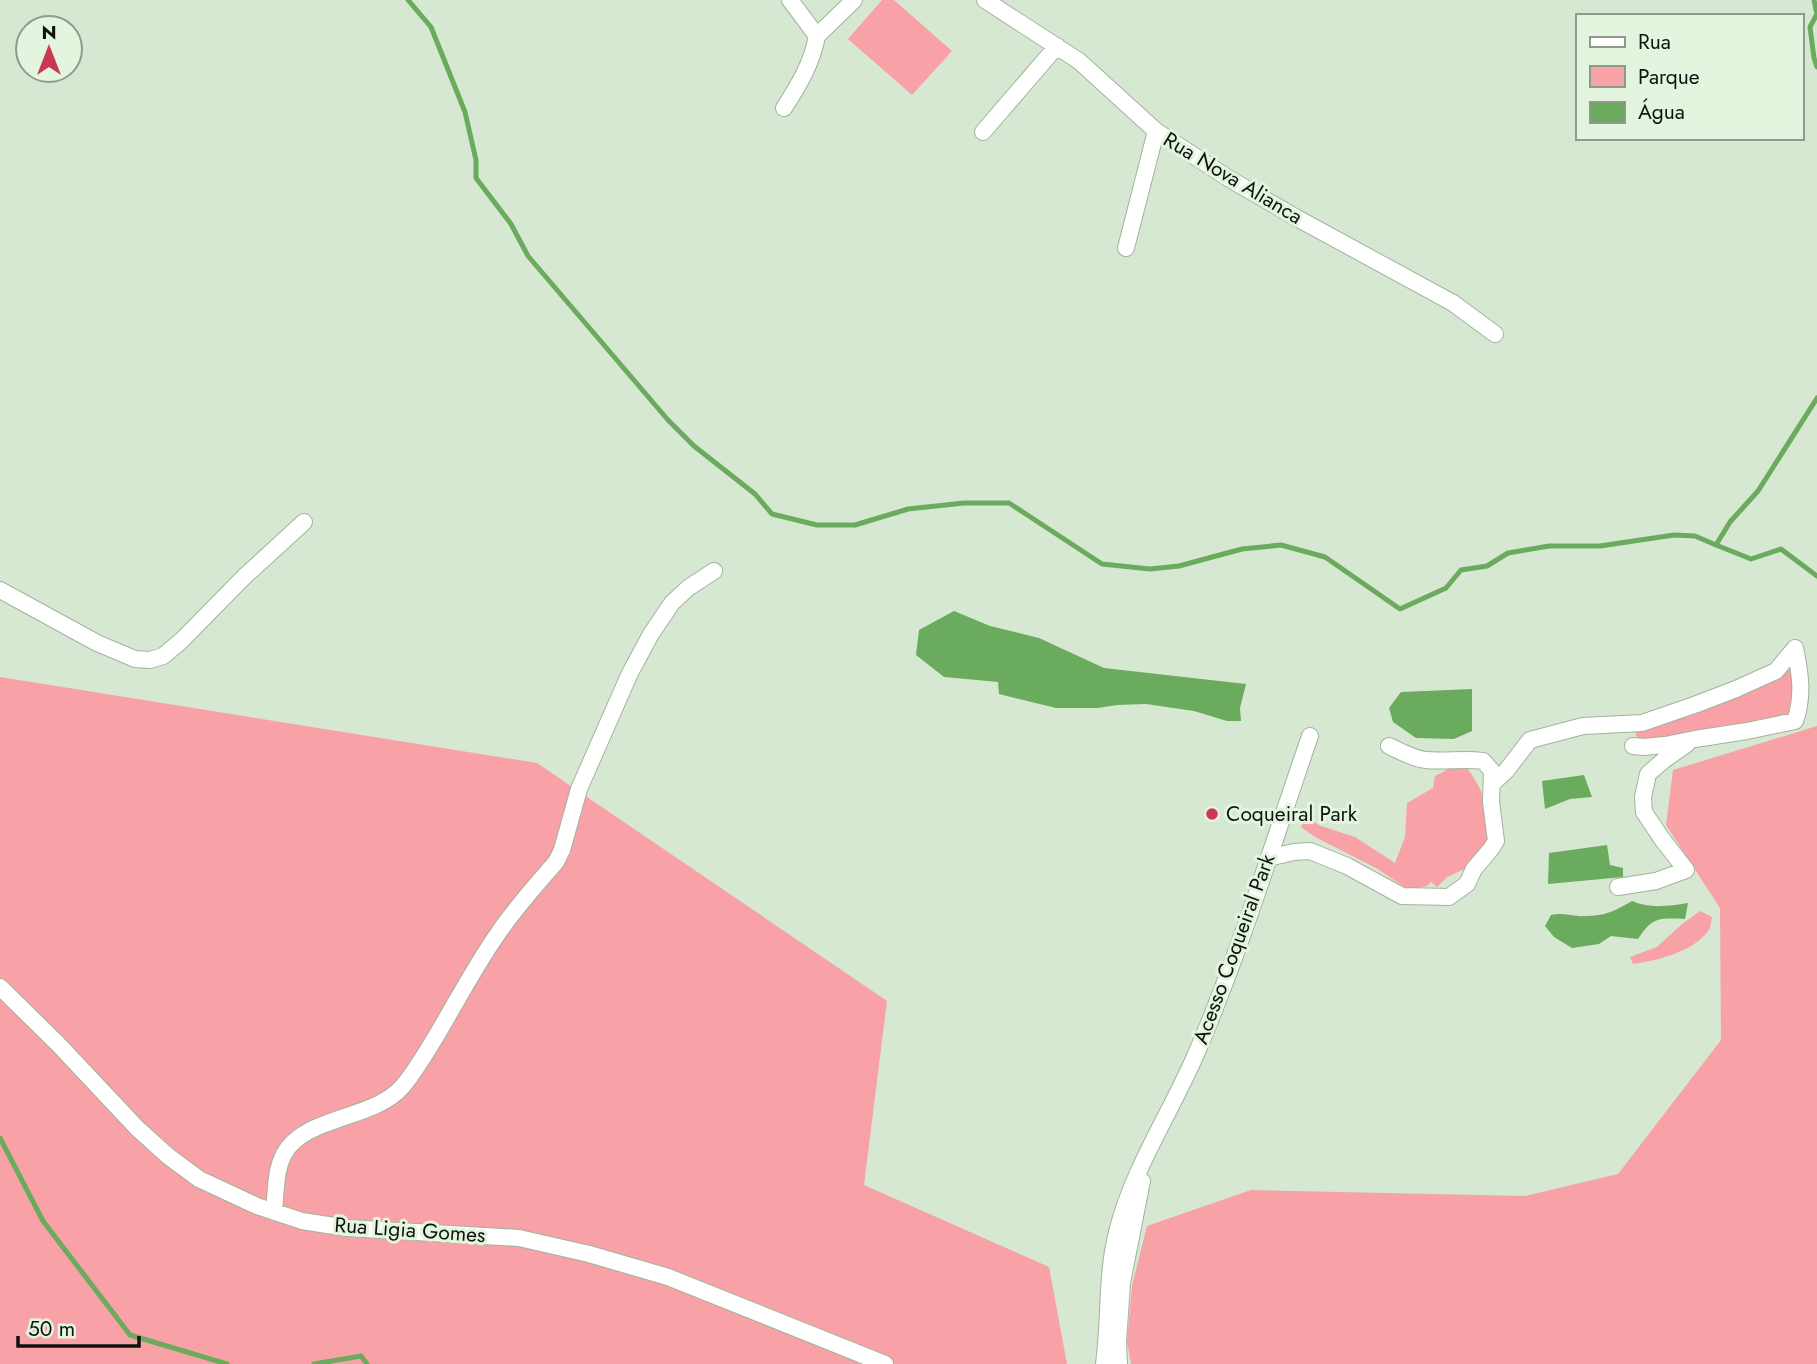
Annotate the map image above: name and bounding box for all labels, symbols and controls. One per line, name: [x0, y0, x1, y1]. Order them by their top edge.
north arrow: [14, 14, 84, 84]
legend: [1576, 14, 1803, 140]
text: N: [41, 19, 57, 46]
text: Rua: [1638, 27, 1671, 57]
text: Parque: [1638, 62, 1700, 92]
text: Água: [1638, 97, 1685, 127]
street label: Rua Nova Alianca: [1158, 125, 1308, 231]
place label: Coqueiral Park: [1226, 799, 1358, 829]
marker: Coqueiral Park: [1204, 806, 1220, 822]
street label: Acesso Coqueiral Park: [1186, 849, 1283, 1048]
street label: Rua Ligia Gomes: [333, 1210, 487, 1250]
scale bar: [18, 1304, 138, 1348]
text: 50 m: [28, 1314, 75, 1344]

